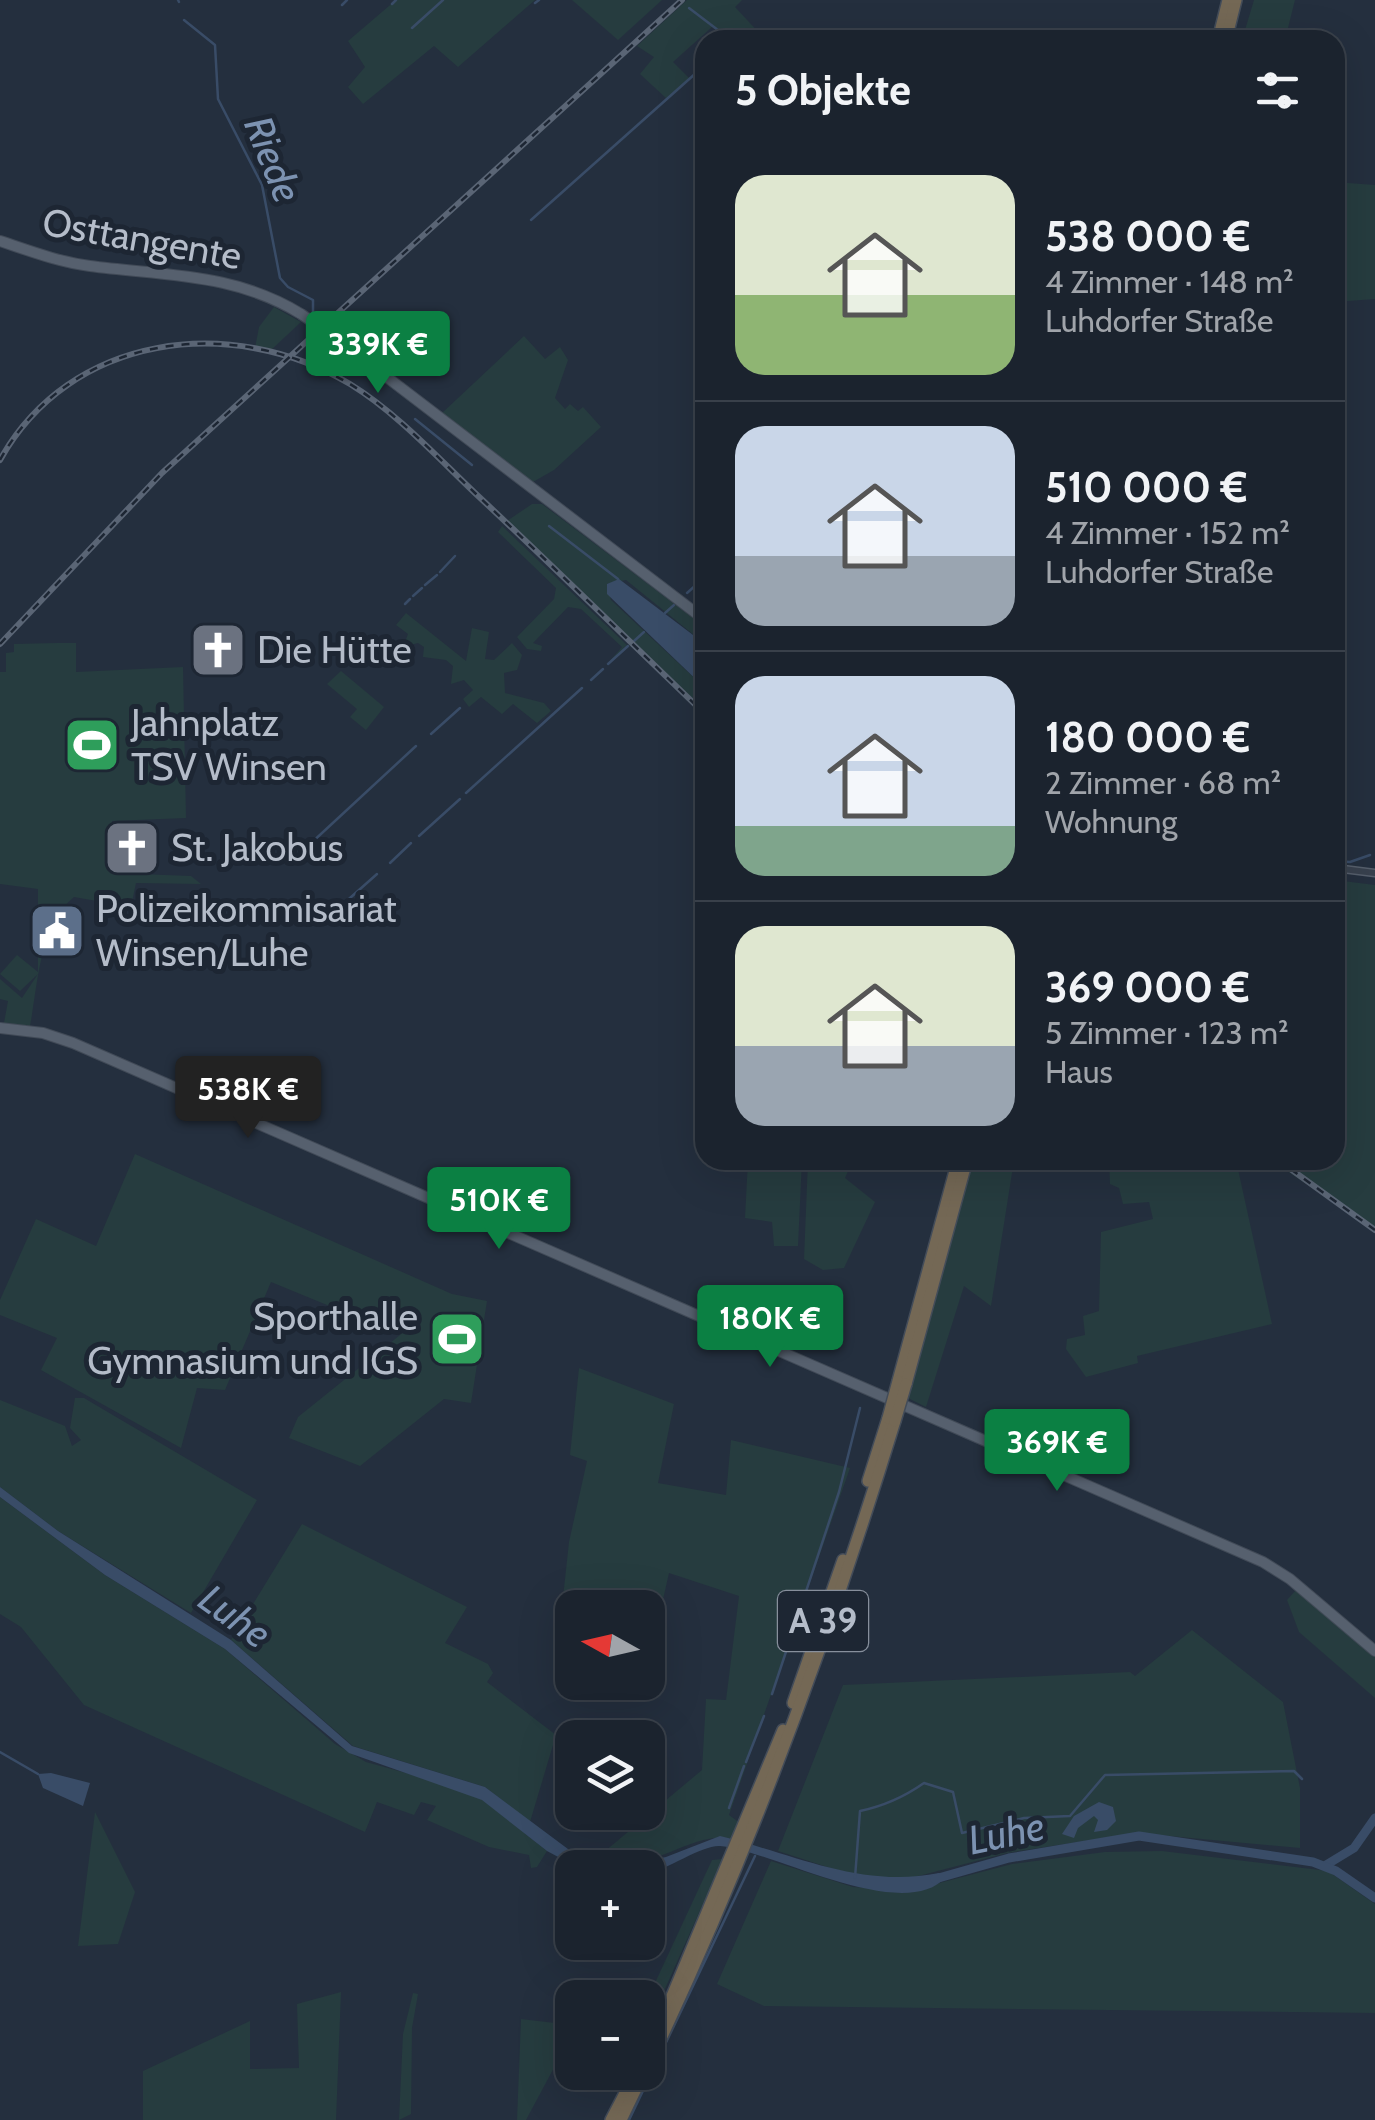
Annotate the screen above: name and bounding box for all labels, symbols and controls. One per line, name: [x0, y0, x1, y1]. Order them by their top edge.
icon: filters: [1250, 63, 1305, 118]
text: 5 Objekte: [735, 64, 911, 116]
water label: Riede: [234, 109, 313, 209]
street label: Osttangente: [39, 198, 245, 279]
text: 538 000 €: [1045, 210, 1250, 262]
icon: home: [815, 215, 935, 335]
text: 4 Zimmer · 148 m²: [1045, 262, 1294, 301]
text: Luhdorfer Straße: [1045, 301, 1273, 340]
pin: 339K €: [297, 311, 459, 396]
text: 339K €: [328, 324, 428, 363]
text: 510 000 €: [1045, 461, 1247, 513]
icon: home: [815, 466, 935, 586]
text: 4 Zimmer · 152 m²: [1045, 513, 1290, 552]
text: Luhdorfer Straße: [1045, 552, 1273, 591]
church icon: Die Hütte: [188, 620, 248, 680]
place label: Die Hütte: [257, 626, 412, 673]
place label: Jahnplatz TSV Winsen: [130, 699, 327, 790]
text: 180 000 €: [1045, 711, 1250, 763]
sports icon: Jahnplatz TSV Winsen: [62, 715, 122, 775]
icon: home: [815, 716, 935, 836]
text: 2 Zimmer · 68 m²: [1045, 763, 1281, 802]
text: Wohnung: [1045, 802, 1177, 841]
church icon: St. Jakobus: [102, 818, 162, 878]
place label: St. Jakobus: [171, 824, 343, 871]
place label: Polizeikommisariat Winsen/Luhe: [96, 885, 397, 976]
public building icon: Polizeikommisariat Winsen/Luhe: [27, 901, 87, 961]
text: 369 000 €: [1045, 961, 1250, 1013]
icon: home: [815, 966, 935, 1086]
text: 5 Zimmer · 123 m²: [1045, 1013, 1289, 1052]
text: Haus: [1045, 1052, 1113, 1091]
pin: 538K €: [167, 1056, 329, 1141]
text: 538K €: [197, 1069, 299, 1108]
pin: 510K €: [418, 1167, 580, 1252]
text: 510K €: [449, 1180, 549, 1219]
pin: 180K €: [689, 1285, 851, 1370]
place label: Sporthalle Gymnasium und IGS: [87, 1293, 418, 1384]
text: 180K €: [719, 1298, 821, 1337]
sports icon: Sporthalle Gymnasium und IGS: [427, 1309, 487, 1369]
pin: 369K €: [976, 1409, 1138, 1494]
text: 369K €: [1007, 1422, 1108, 1461]
water label: Luhe: [190, 1573, 281, 1658]
north arrow: [555, 1590, 665, 1700]
map controls: [555, 1590, 665, 2090]
road number: A 39: [778, 1591, 868, 1651]
button: layers: [555, 1720, 665, 1830]
water label: Luhe: [963, 1801, 1048, 1864]
button: +: [555, 1850, 665, 1960]
button: −: [555, 1980, 665, 2090]

